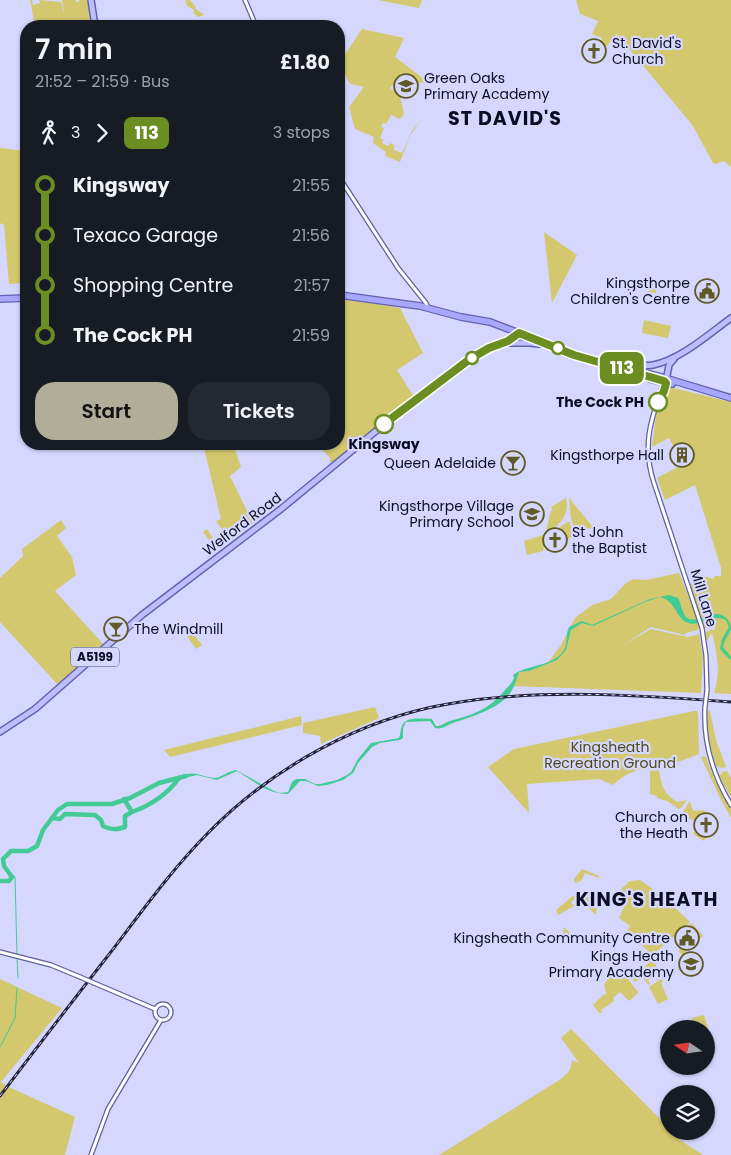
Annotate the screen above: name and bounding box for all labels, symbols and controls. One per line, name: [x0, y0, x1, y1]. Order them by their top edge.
text: 7 min: [35, 30, 113, 69]
place label: St. David's Church: [612, 33, 682, 69]
church icon: St. David's Church: [581, 38, 607, 64]
text: £1.80: [280, 49, 330, 76]
place label: Green Oaks Primary Academy: [424, 68, 549, 104]
text: 21:52 – 21:59 · Bus: [35, 70, 170, 93]
school or university icon: Green Oaks Primary Academy: [393, 73, 419, 99]
district label: ST DAVID'S: [448, 105, 562, 132]
icon: walk: [35, 119, 63, 147]
icon: forward: [88, 119, 116, 147]
text: 113: [134, 120, 159, 145]
text: 3: [71, 121, 80, 144]
text: 3 stops: [273, 121, 330, 144]
text: Kingsway: [73, 172, 170, 199]
text: 21:55: [292, 174, 330, 197]
text: Texaco Garage: [73, 222, 218, 249]
text: 21:56: [292, 224, 330, 247]
text: Shopping Centre: [73, 272, 233, 299]
place label: Kingsthorpe Children's Centre: [570, 273, 690, 309]
text: 21:57: [293, 274, 330, 297]
public building icon: Kingsthorpe Children's Centre: [694, 278, 720, 304]
text: The Cock PH: [73, 322, 192, 349]
text: 21:59: [292, 324, 330, 347]
unlabelled marker: [551, 341, 565, 355]
unlabelled marker: [465, 351, 479, 365]
line badge: 113: [593, 352, 651, 384]
text: 113: [610, 355, 634, 380]
button: Start: [35, 382, 178, 440]
button: Tickets: [188, 382, 330, 440]
place label: The Cock PH: [556, 392, 644, 412]
marker: The Cock PH: [648, 392, 668, 412]
marker: Kingsway: [374, 414, 394, 434]
place label: Kingsway: [348, 434, 420, 454]
building icon: Kingsthorpe Hall: [669, 442, 695, 468]
place label: Kingsthorpe Hall: [550, 445, 664, 465]
bar icon: Queen Adelaide: [500, 450, 526, 476]
place label: Queen Adelaide: [384, 453, 496, 473]
street label: Welford Road: [198, 488, 286, 560]
place label: Kingsthorpe Village Primary School: [379, 496, 514, 532]
school or university icon: Kingsthorpe Village Primary School: [519, 501, 545, 527]
place label: St John the Baptist: [572, 522, 647, 558]
church icon: St John the Baptist: [542, 527, 568, 553]
street label: Mill Lane: [686, 567, 722, 630]
bar icon: The Windmill: [103, 616, 129, 642]
place label: The Windmill: [134, 619, 223, 639]
road number: A5199: [71, 648, 119, 666]
park label: Kingsheath Recreation Ground: [544, 737, 676, 773]
place label: Church on the Heath: [615, 807, 688, 843]
church icon: Church on the Heath: [693, 812, 719, 838]
district label: KING'S HEATH: [576, 886, 718, 913]
public building icon: Kingsheath Community Centre: [674, 925, 700, 951]
place label: Kingsheath Community Centre: [453, 928, 670, 948]
place label: Kings Heath Primary Academy: [549, 946, 674, 982]
school or university icon: Kings Heath Primary Academy: [678, 951, 704, 977]
north arrow: [660, 1020, 715, 1075]
map controls: [660, 1020, 715, 1140]
button: layers: [660, 1085, 715, 1140]

